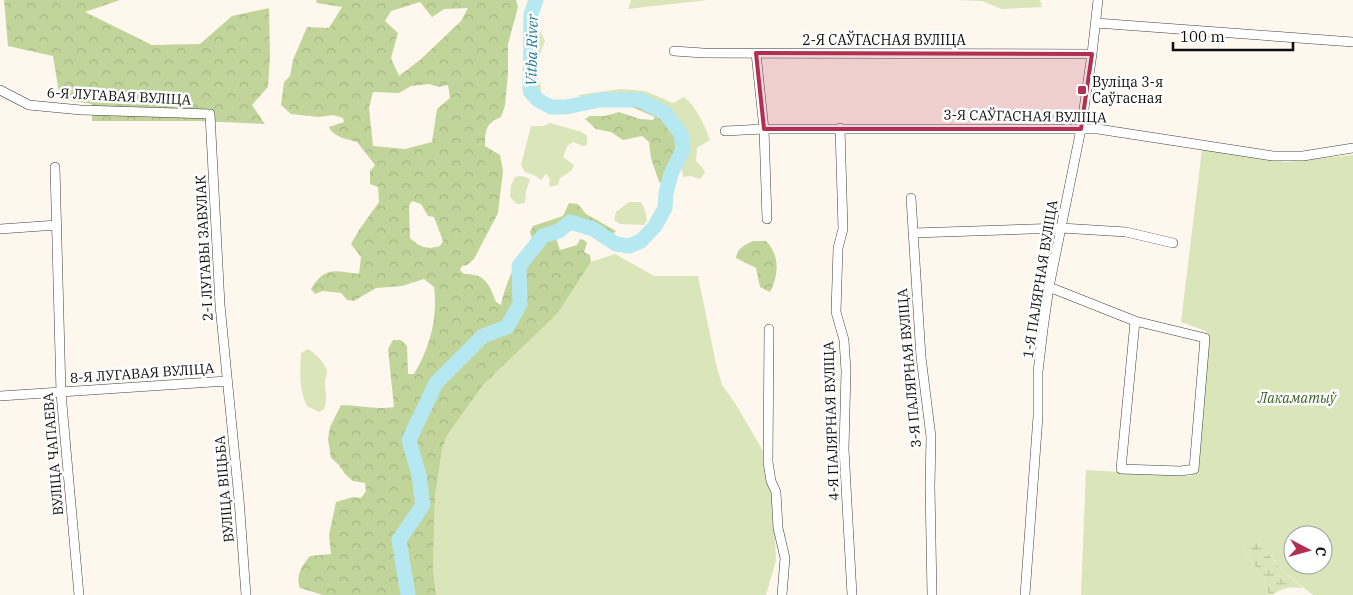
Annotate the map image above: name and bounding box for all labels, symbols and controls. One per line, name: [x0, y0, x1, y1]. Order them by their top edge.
water label: Vitba River: [521, 14, 542, 86]
scale bar: [1173, 20, 1293, 52]
text: 100 m: [1180, 27, 1225, 46]
street label: 2-Я САЎГАСНАЯ ВУЛІЦА: [802, 30, 966, 49]
place label: Вуліца 3-я Саўгасная: [1092, 73, 1163, 107]
street label: 6-Я ЛУГАВАЯ ВУЛІЦА: [46, 83, 192, 109]
marker: Вуліца 3-я Саўгасная: [1076, 84, 1088, 96]
street label: 3-Я САЎГАСНАЯ ВУЛІЦА: [943, 105, 1107, 126]
street label: 2-І ЛУГАВЫ ЗАВУЛАК: [191, 174, 217, 321]
street label: 1-Я ПАЛЯРНАЯ ВУЛІЦА: [1019, 198, 1061, 359]
street label: 3-Я ПАЛЯРНАЯ ВУЛІЦА: [893, 287, 925, 448]
street label: 4-Я ПАЛЯРНАЯ ВУЛІЦА: [819, 340, 843, 501]
street label: 8-Я ЛУГАВАЯ ВУЛІЦА: [69, 359, 215, 387]
park label: Лакаматыў: [1257, 389, 1338, 407]
street label: ВУЛІЦА ЧАПАЕВА: [39, 391, 67, 516]
street label: ВУЛІЦА ВІЦЬБА: [210, 434, 238, 543]
north arrow: [1283, 525, 1333, 575]
text: С: [1311, 546, 1330, 557]

